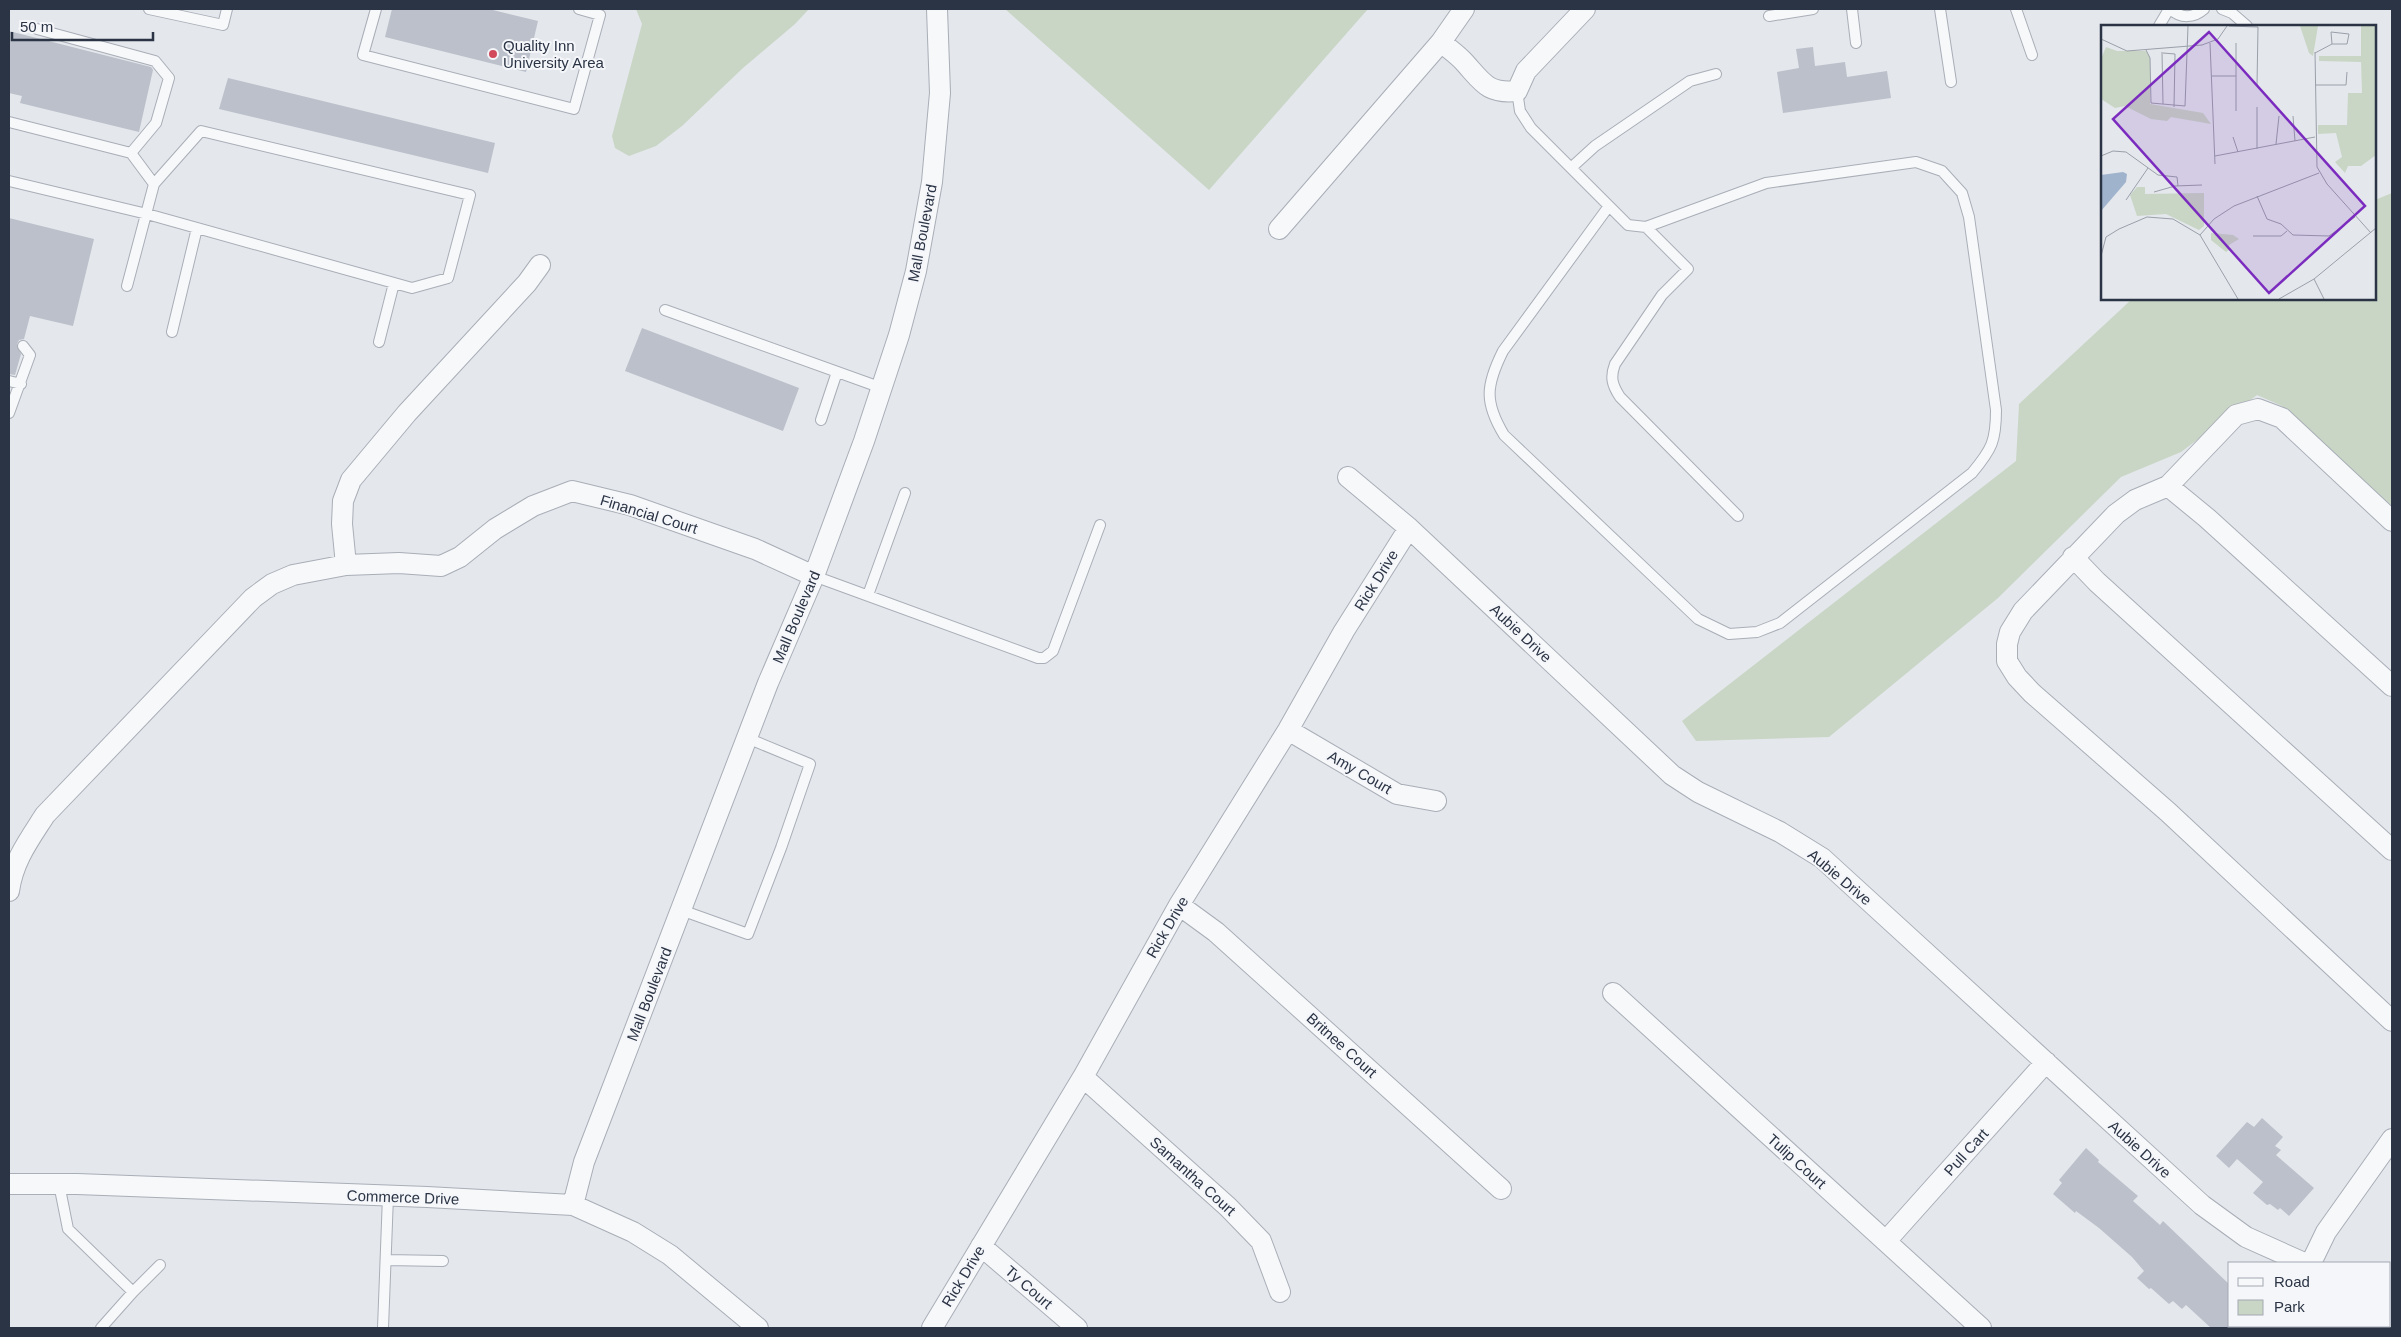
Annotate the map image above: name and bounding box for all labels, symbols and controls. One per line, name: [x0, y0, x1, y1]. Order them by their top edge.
scale bar: [12, 10, 154, 42]
text: 50 m: [20, 18, 53, 35]
inset map: [2101, 25, 2376, 300]
place label: Quality Inn University Area: [503, 37, 605, 71]
marker: Quality Inn University Area: [487, 48, 499, 60]
street label: Mall Boulevard: [904, 183, 940, 283]
street label: Financial Court: [598, 491, 701, 537]
street label: Rick Drive: [1351, 547, 1401, 613]
street label: Mall Boulevard: [769, 568, 823, 666]
street label: Aubie Drive: [1487, 600, 1555, 666]
street label: Amy Court: [1325, 747, 1396, 797]
street label: Aubie Drive: [1805, 846, 1875, 908]
street label: Rick Drive: [1143, 893, 1191, 961]
street label: Mall Boulevard: [623, 945, 675, 1043]
street label: Britnee Court: [1303, 1009, 1381, 1081]
street label: Aubie Drive: [2105, 1117, 2175, 1181]
street label: Pull Cart: [1940, 1124, 1992, 1179]
street label: Tulip Court: [1764, 1130, 1830, 1192]
street label: Samantha Court: [1147, 1133, 1240, 1219]
street label: Commerce Drive: [346, 1187, 460, 1207]
street label: Rick Drive: [938, 1242, 988, 1310]
street label: Ty Court: [1002, 1262, 1057, 1313]
legend: [2228, 1262, 2391, 1327]
text: Road: [2274, 1273, 2310, 1290]
text: Park: [2274, 1298, 2305, 1315]

